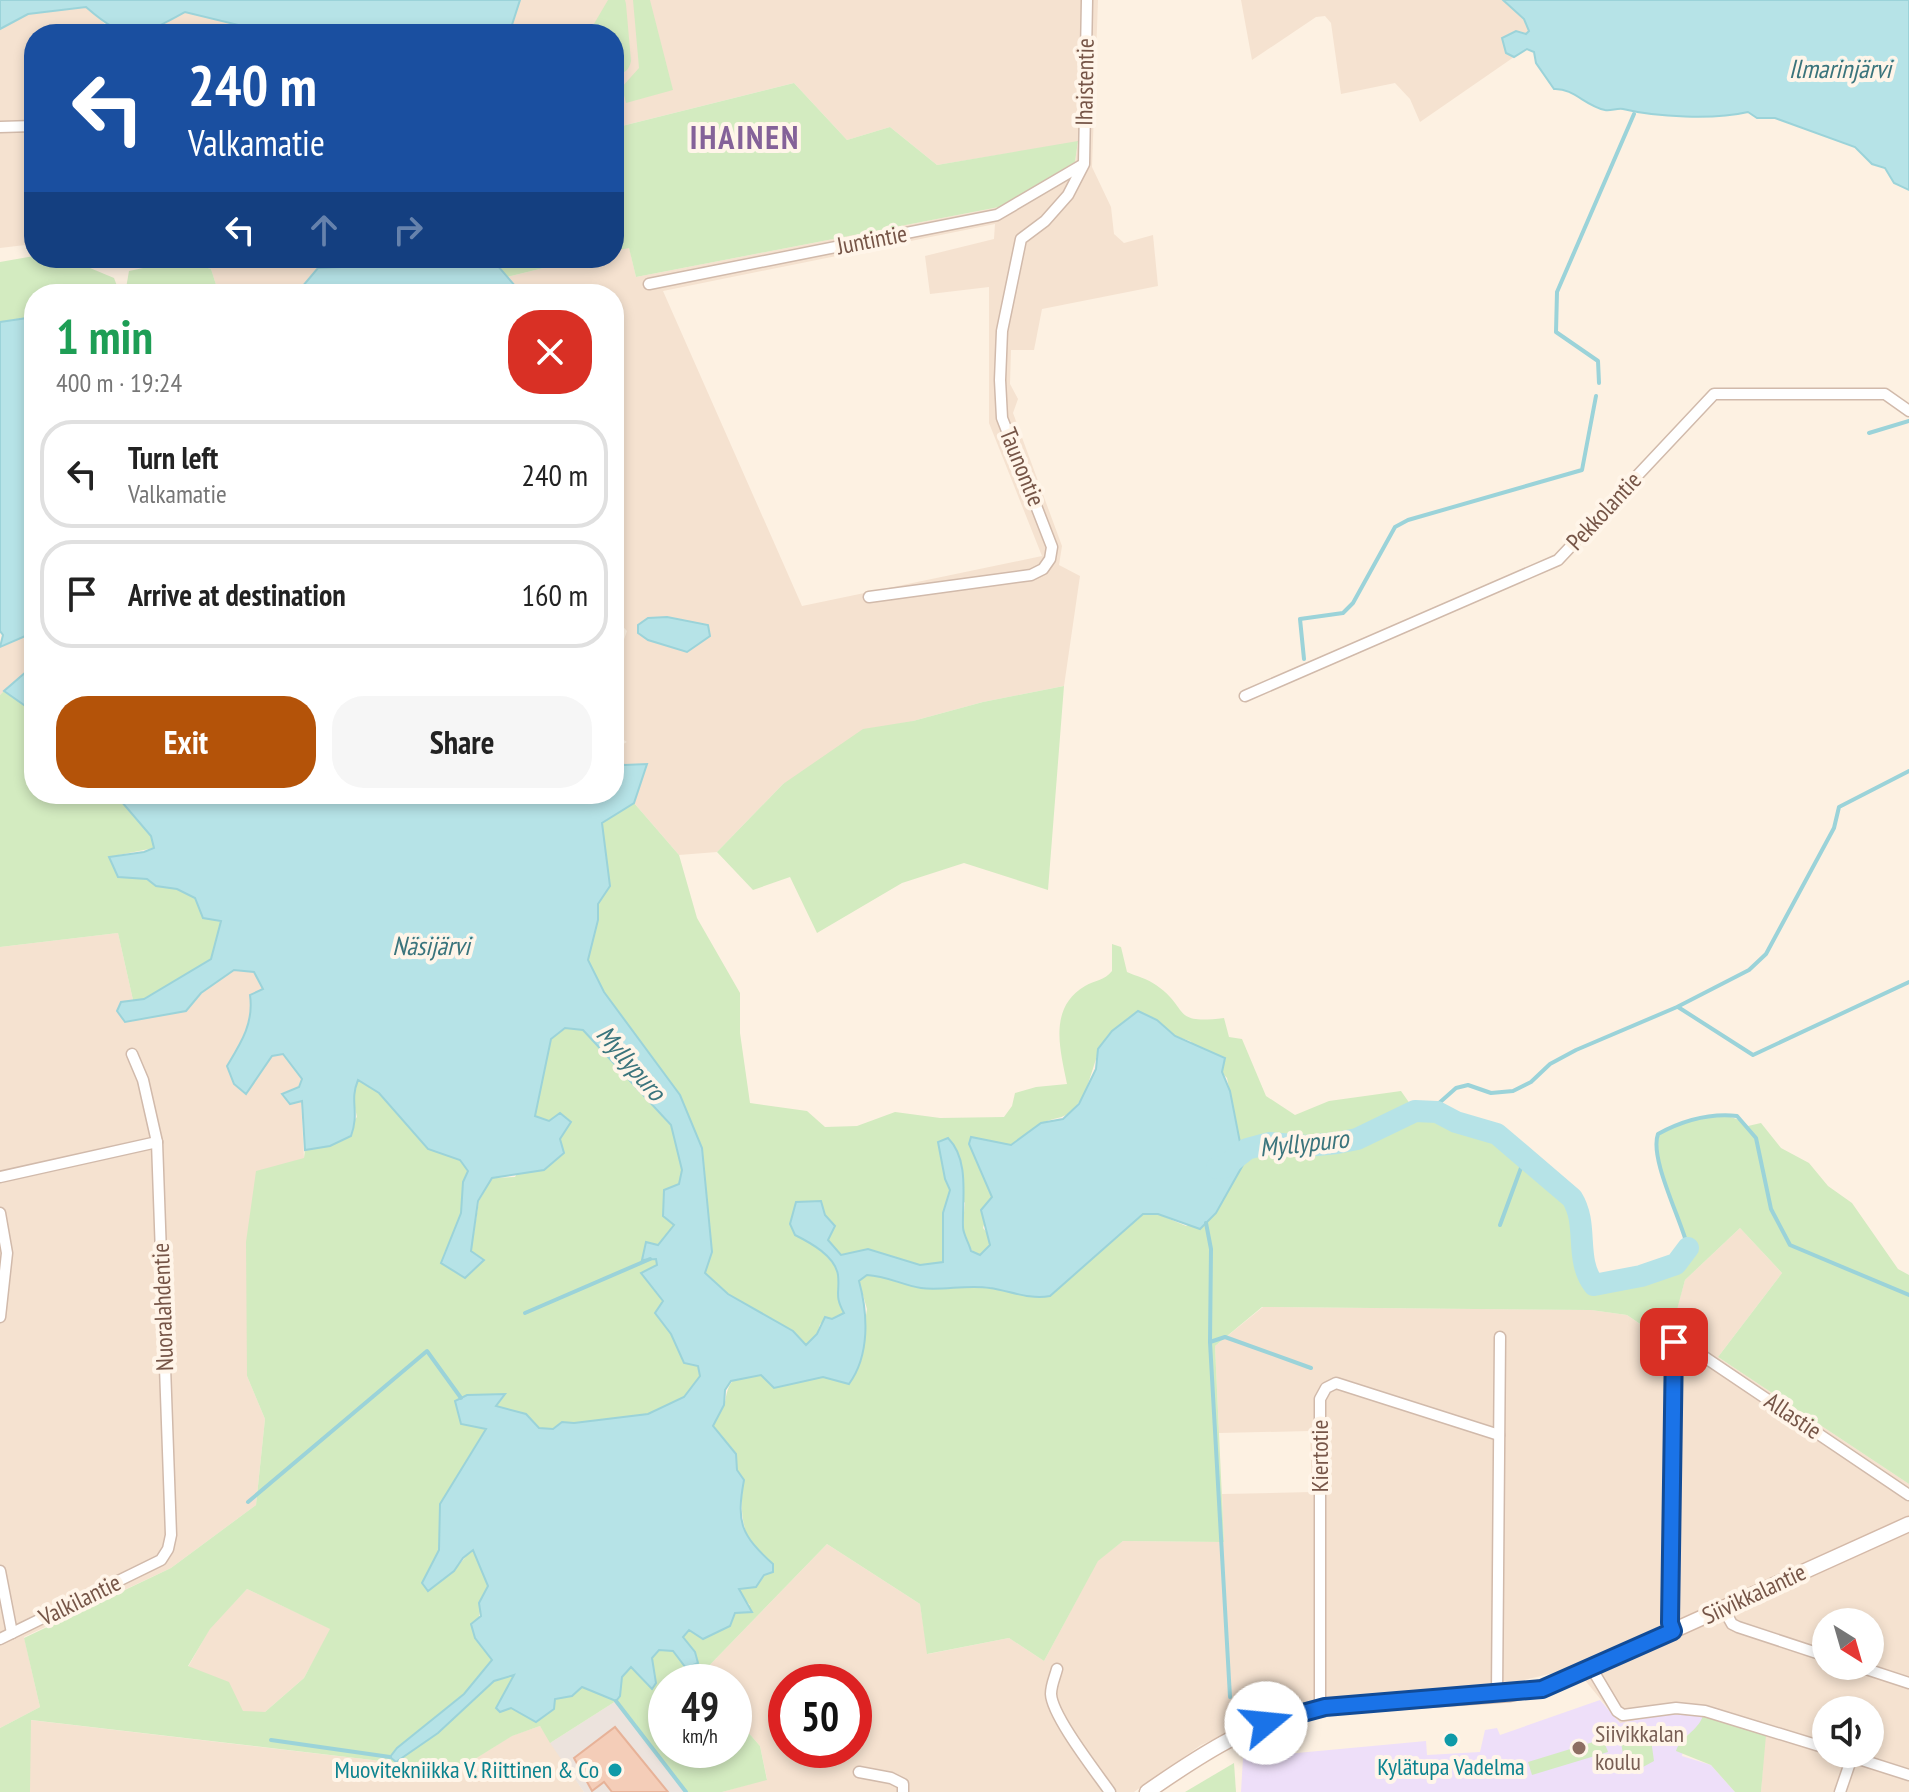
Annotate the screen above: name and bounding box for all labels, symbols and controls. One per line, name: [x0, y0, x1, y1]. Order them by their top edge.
street label: Ihaistentie: [1068, 38, 1101, 126]
text: 240 m: [188, 49, 317, 121]
water label: Ilmarinjärvi: [1789, 52, 1895, 85]
icon: left: [56, 56, 160, 160]
district label: IHAINEN: [690, 116, 800, 158]
text: Valkamatie: [188, 119, 325, 166]
icon: left: [218, 208, 262, 252]
icon: ahead: [302, 208, 346, 252]
icon: right: [386, 208, 430, 252]
street label: Juntintie: [833, 218, 910, 262]
text: 1 min: [56, 305, 153, 367]
button: close: [508, 310, 592, 394]
text: 400 m · 19:24: [56, 366, 182, 399]
street label: Taunontie: [993, 423, 1052, 511]
text: Turn left: [128, 438, 218, 477]
icon: left: [60, 452, 104, 496]
text: 240 m: [522, 455, 588, 494]
street label: Pekkolantie: [1559, 465, 1648, 556]
text: Valkamatie: [128, 477, 227, 510]
icon: arrive: [60, 572, 104, 616]
text: Arrive at destination: [128, 575, 346, 614]
text: 160 m: [522, 575, 588, 614]
button: Exit: [56, 696, 316, 788]
button: Share: [332, 696, 592, 788]
water label: Näsijärvi: [392, 929, 473, 962]
water label: Myllypuro: [590, 1018, 674, 1108]
water label: Myllypuro: [1258, 1121, 1352, 1164]
street label: Nuoralahdentie: [145, 1242, 180, 1372]
pin: [1640, 1308, 1708, 1376]
icon: arrive: [1652, 1320, 1696, 1364]
street label: Allastie: [1759, 1385, 1828, 1446]
street label: Kiertotie: [1304, 1420, 1335, 1492]
street label: Siivikkalantie: [1697, 1556, 1811, 1631]
street label: Valkilantie: [33, 1566, 126, 1633]
north arrow: [1812, 1608, 1884, 1680]
map controls: [1812, 1608, 1884, 1768]
speed limit sign: 50: [768, 1664, 872, 1768]
text: 49: [681, 1680, 719, 1732]
position arrow: [1224, 1681, 1308, 1765]
button: sound: [1812, 1696, 1884, 1768]
place label: Siivikkalan koulu: [1595, 1718, 1684, 1777]
text: km/h: [682, 1723, 718, 1749]
marker: Kylätupa Vadelma: [1442, 1731, 1460, 1749]
marker: Siivikkalan koulu: [1570, 1739, 1588, 1757]
place label: Kylätupa Vadelma: [1377, 1751, 1525, 1782]
place label: Muovitekniikka V. Riittinen & Co: [334, 1754, 599, 1785]
marker: Muovitekniikka V. Riittinen & Co: [606, 1761, 624, 1779]

